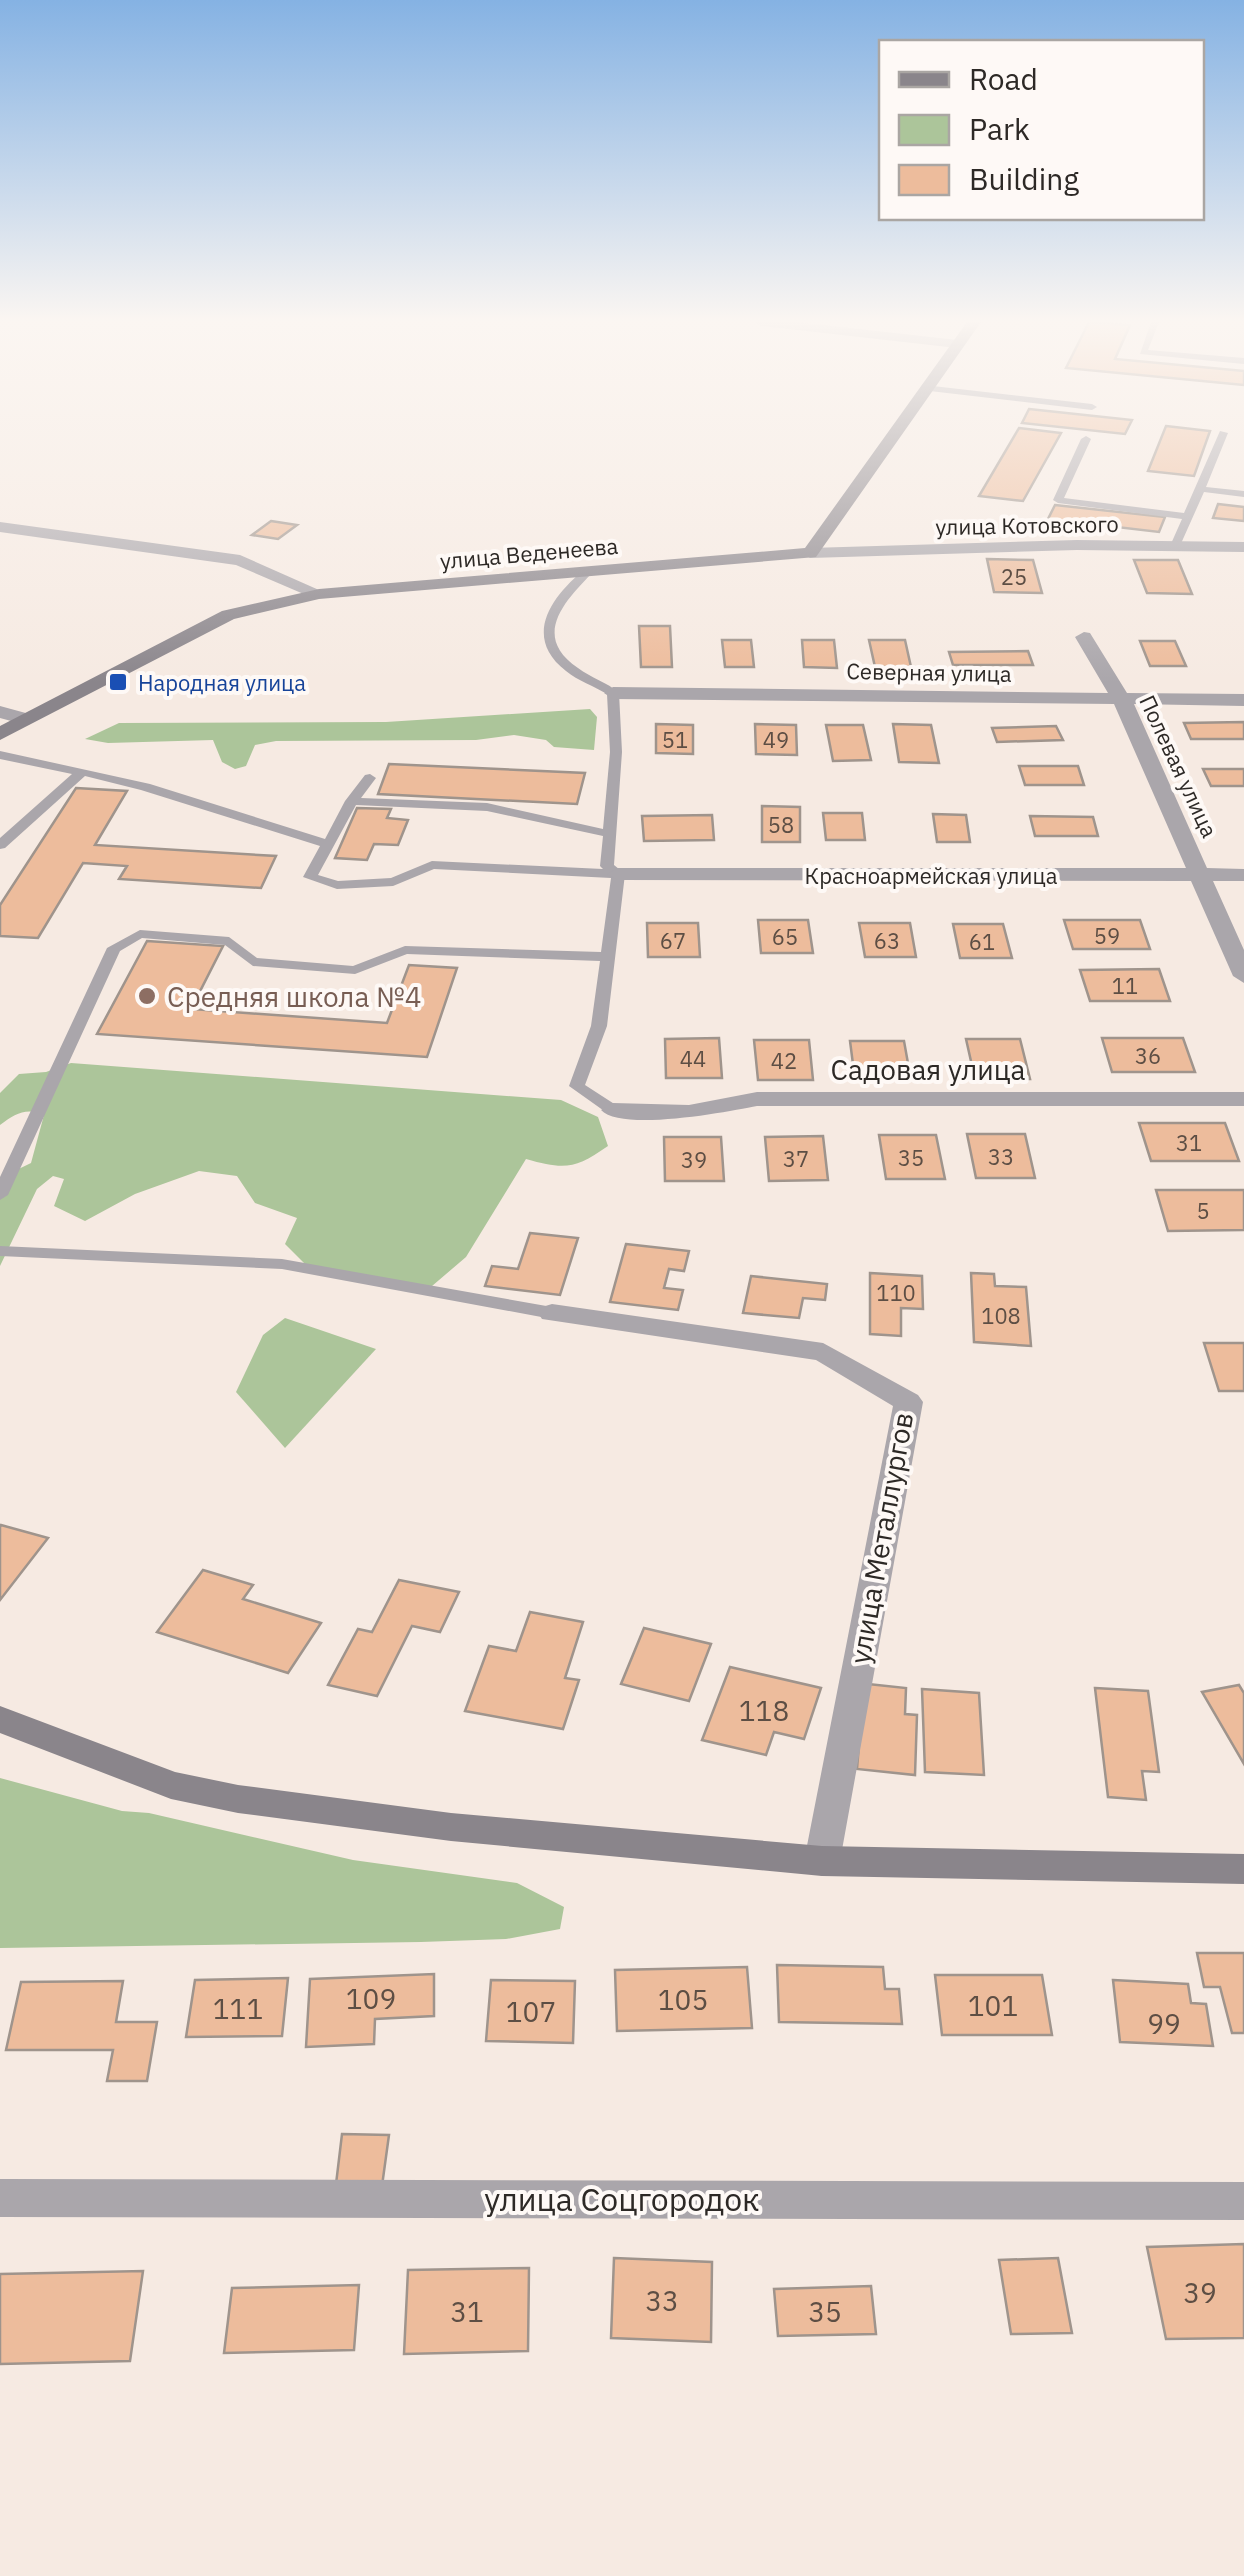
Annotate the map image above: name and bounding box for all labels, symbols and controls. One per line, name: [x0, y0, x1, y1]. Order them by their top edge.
legend: [879, 40, 1204, 220]
text: Road: [969, 59, 1038, 98]
text: Park: [969, 109, 1030, 148]
text: Building: [969, 159, 1079, 198]
street label: улица Котовского: [935, 509, 1119, 541]
street label: улица Веденеева: [439, 531, 620, 575]
house number: 25: [1001, 562, 1027, 591]
street label: Северная улица: [846, 656, 1012, 688]
place label: Народная улица: [138, 668, 306, 697]
marker: Народная улица: [107, 671, 129, 693]
street label: Полевая улица: [1133, 690, 1225, 842]
house number: 51: [662, 725, 688, 754]
house number: 49: [763, 725, 789, 754]
house number: 58: [768, 810, 794, 839]
street label: Красноармейская улица: [805, 861, 1058, 890]
house number: 59: [1094, 921, 1120, 950]
house number: 65: [772, 922, 798, 951]
house number: 67: [660, 926, 686, 955]
house number: 63: [874, 926, 900, 955]
house number: 61: [969, 927, 995, 956]
house number: 11: [1112, 971, 1138, 1000]
place label: Средняя школа №4: [167, 978, 422, 1015]
marker: Средняя школа №4: [136, 985, 158, 1007]
house number: 36: [1135, 1041, 1161, 1070]
house number: 44: [680, 1044, 706, 1073]
house number: 42: [771, 1046, 797, 1075]
street label: Садовая улица: [831, 1051, 1026, 1088]
house number: 31: [1176, 1128, 1202, 1157]
house number: 33: [988, 1142, 1014, 1171]
house number: 35: [898, 1143, 924, 1172]
house number: 37: [783, 1144, 809, 1173]
house number: 39: [681, 1145, 707, 1174]
house number: 5: [1196, 1196, 1210, 1225]
house number: 110: [876, 1278, 916, 1307]
house number: 108: [981, 1301, 1021, 1330]
street label: улица Металлургов: [841, 1409, 921, 1667]
house number: 118: [739, 1692, 789, 1729]
house number: 109: [346, 1980, 396, 2017]
house number: 105: [658, 1981, 708, 2018]
house number: 101: [968, 1987, 1018, 2024]
house number: 111: [213, 1990, 263, 2027]
house number: 107: [506, 1993, 556, 2030]
house number: 99: [1147, 2005, 1181, 2042]
street label: улица Соцгородок: [484, 2178, 760, 2220]
house number: 39: [1183, 2274, 1217, 2311]
house number: 33: [645, 2282, 679, 2319]
house number: 31: [450, 2293, 484, 2330]
house number: 35: [808, 2293, 842, 2330]

